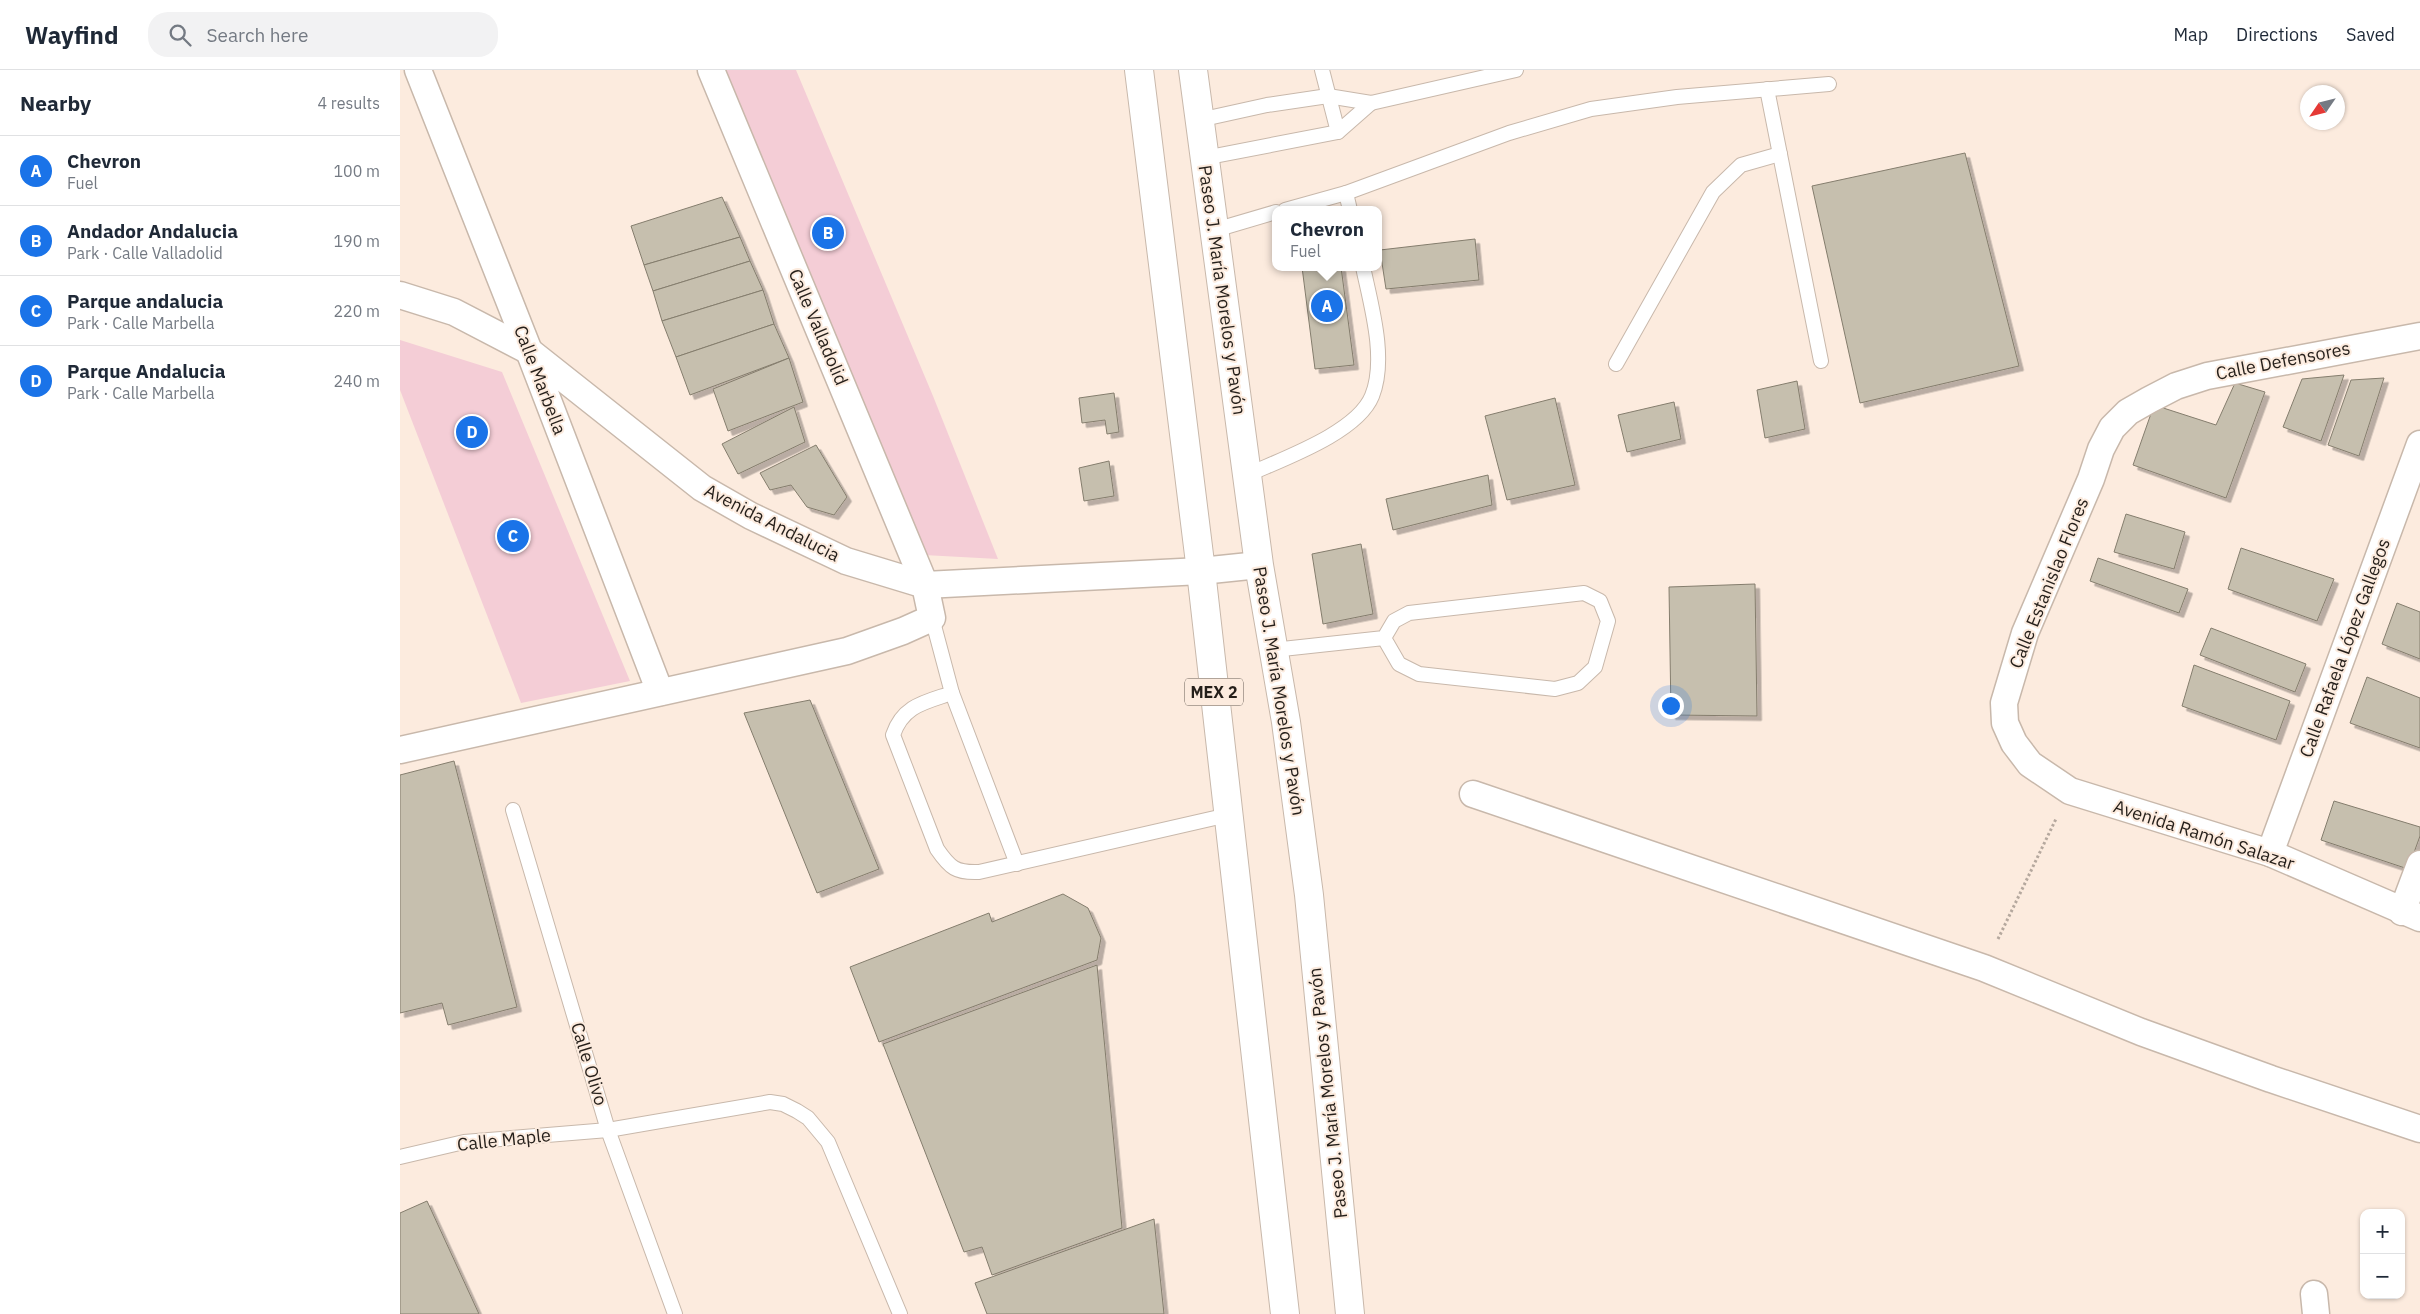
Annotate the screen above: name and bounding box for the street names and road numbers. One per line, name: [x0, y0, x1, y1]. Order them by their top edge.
street label: Paseo J. María Morelos y Pavón: [1194, 164, 1251, 416]
street label: Calle Valladolid: [784, 265, 853, 389]
street label: Calle Marbella: [509, 322, 572, 438]
street label: Calle Defensores: [2214, 336, 2352, 385]
street label: Avenida Andalucia: [701, 479, 844, 567]
street label: Calle Estanislao Flores: [2004, 494, 2093, 672]
street label: Calle Rafaela López Gallegos: [2294, 535, 2395, 760]
street label: Paseo J. María Morelos y Pavón: [1248, 565, 1311, 817]
road number: MEX 2: [1185, 678, 1243, 706]
street label: Avenida Ramón Salazar: [2111, 794, 2298, 875]
street label: Paseo J. María Morelos y Pavón: [1303, 967, 1352, 1220]
street label: Calle Olivo: [566, 1020, 613, 1108]
street label: Calle Maple: [456, 1123, 552, 1156]

